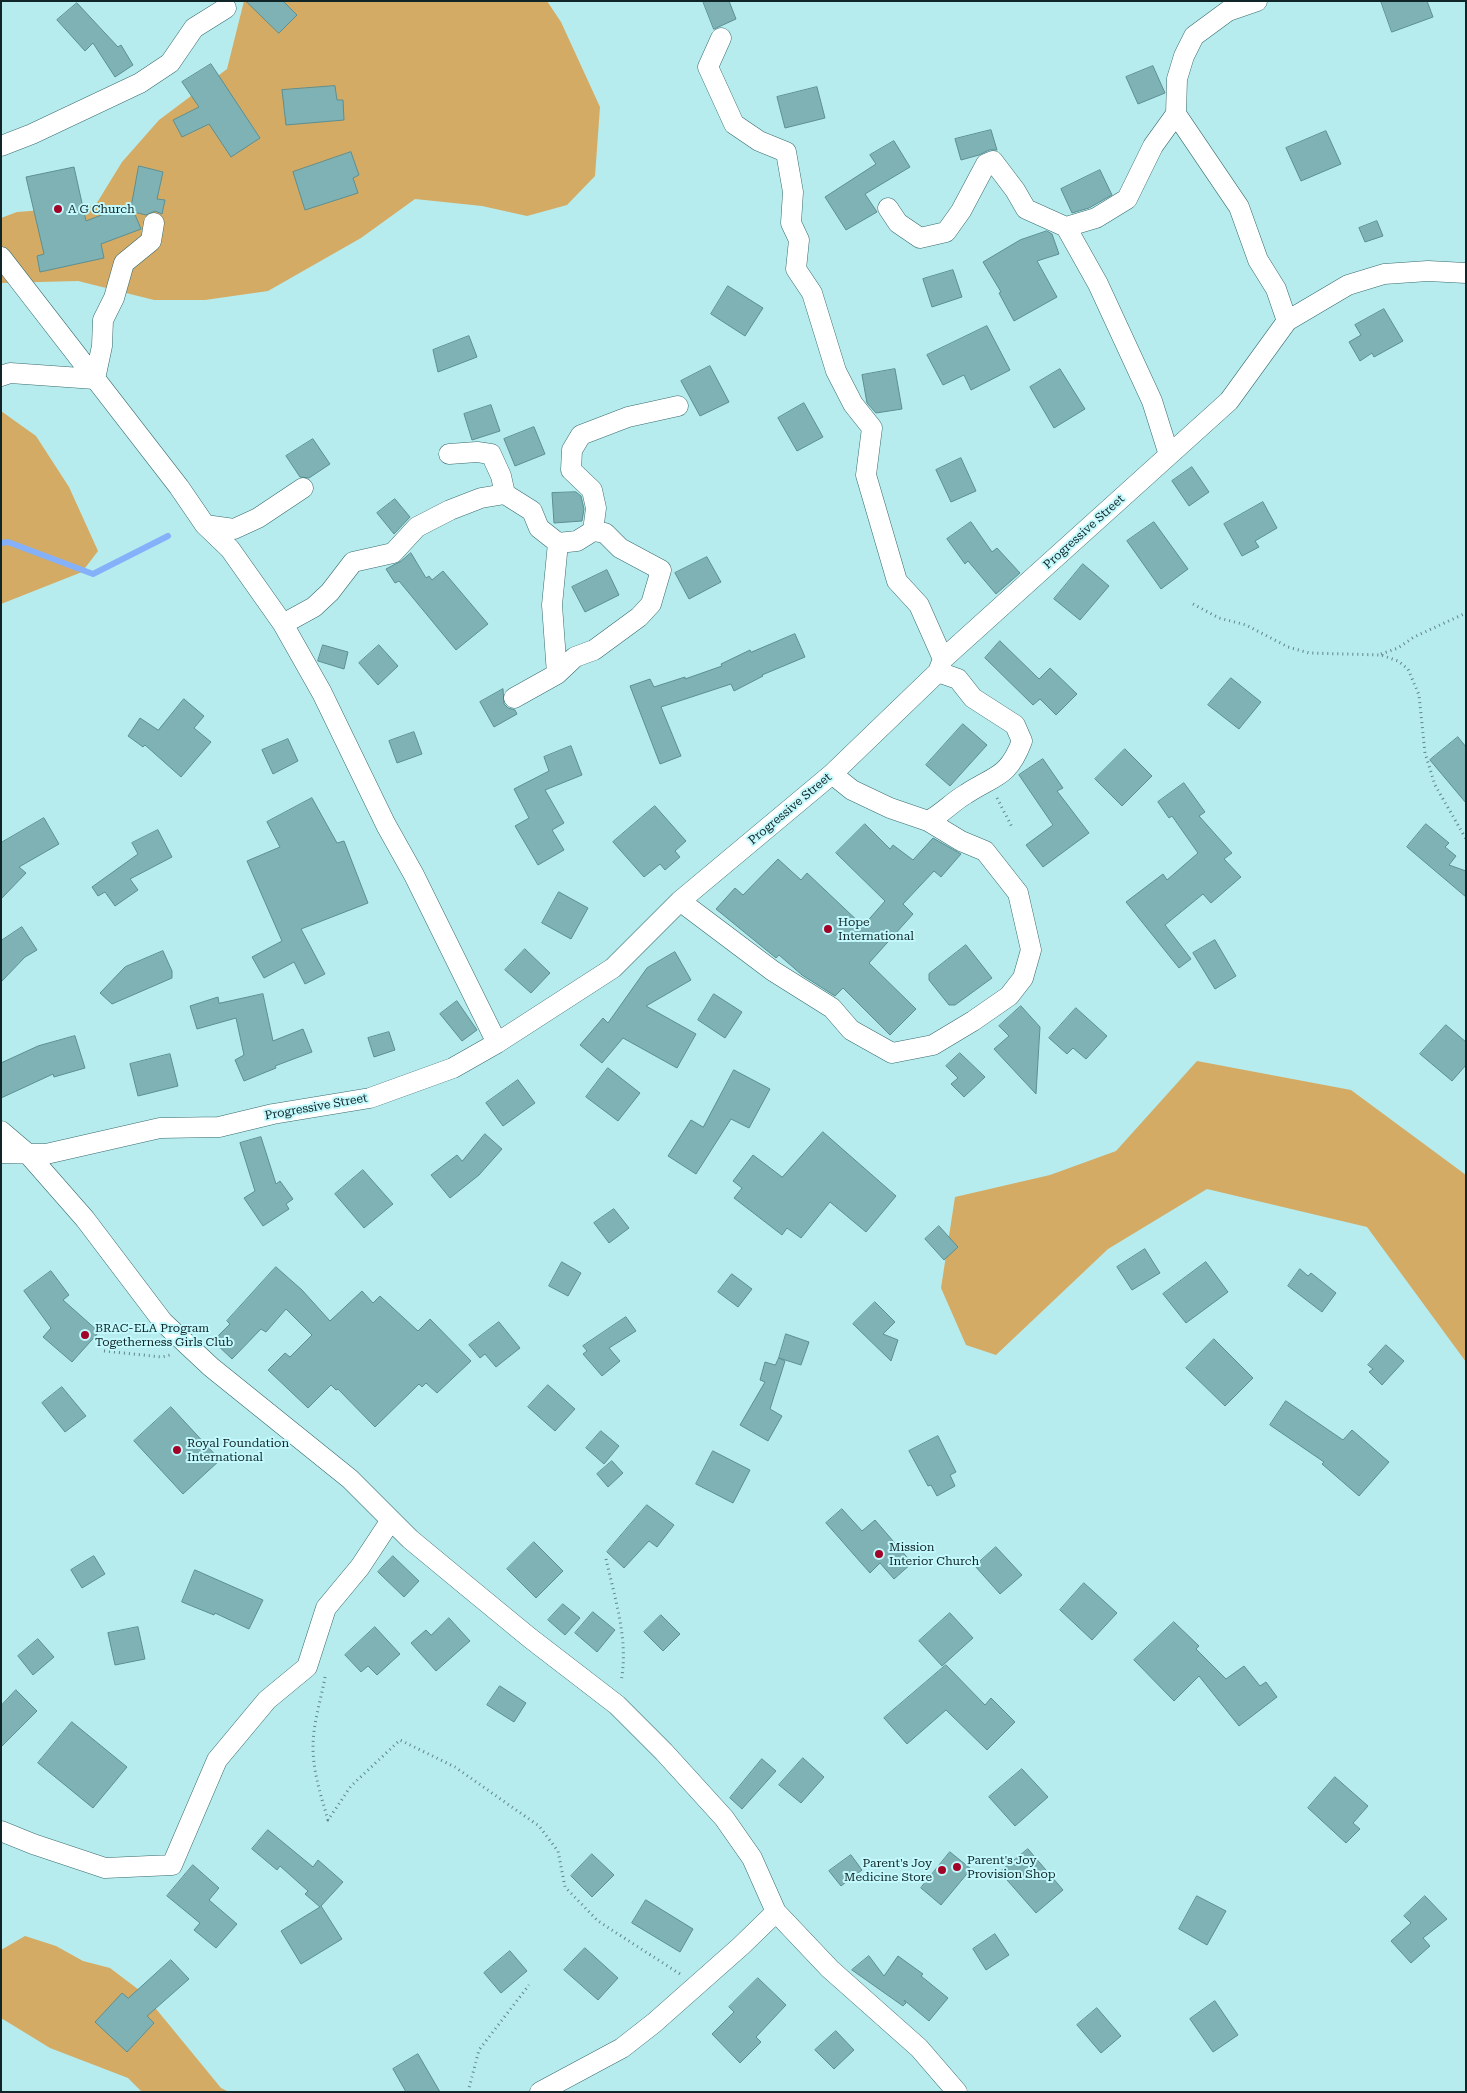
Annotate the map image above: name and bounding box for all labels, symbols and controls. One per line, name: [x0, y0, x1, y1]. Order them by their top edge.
place label: A G Church: [68, 202, 135, 216]
marker: A G Church: [52, 203, 64, 215]
street label: Progressive Street: [1041, 492, 1127, 572]
street label: Progressive Street: [746, 770, 834, 848]
place label: Hope International: [838, 915, 914, 943]
marker: Hope International: [822, 923, 834, 935]
street label: Progressive Street: [264, 1091, 368, 1123]
place label: BRAC-ELA Program Togetherness Girls Club: [95, 1321, 233, 1349]
marker: BRAC-ELA Program Togetherness Girls Club: [79, 1329, 91, 1341]
place label: Royal Foundation International: [187, 1436, 289, 1464]
marker: Royal Foundation International: [171, 1444, 183, 1456]
place label: Mission Interior Church: [889, 1540, 979, 1568]
marker: Mission Interior Church: [873, 1548, 885, 1560]
place label: Parent's Joy Provision Shop: [967, 1853, 1056, 1881]
place label: Parent's Joy Medicine Store: [844, 1856, 932, 1884]
marker: Parent's Joy Provision Shop: [951, 1861, 963, 1873]
marker: Parent's Joy Medicine Store: [936, 1864, 948, 1876]

